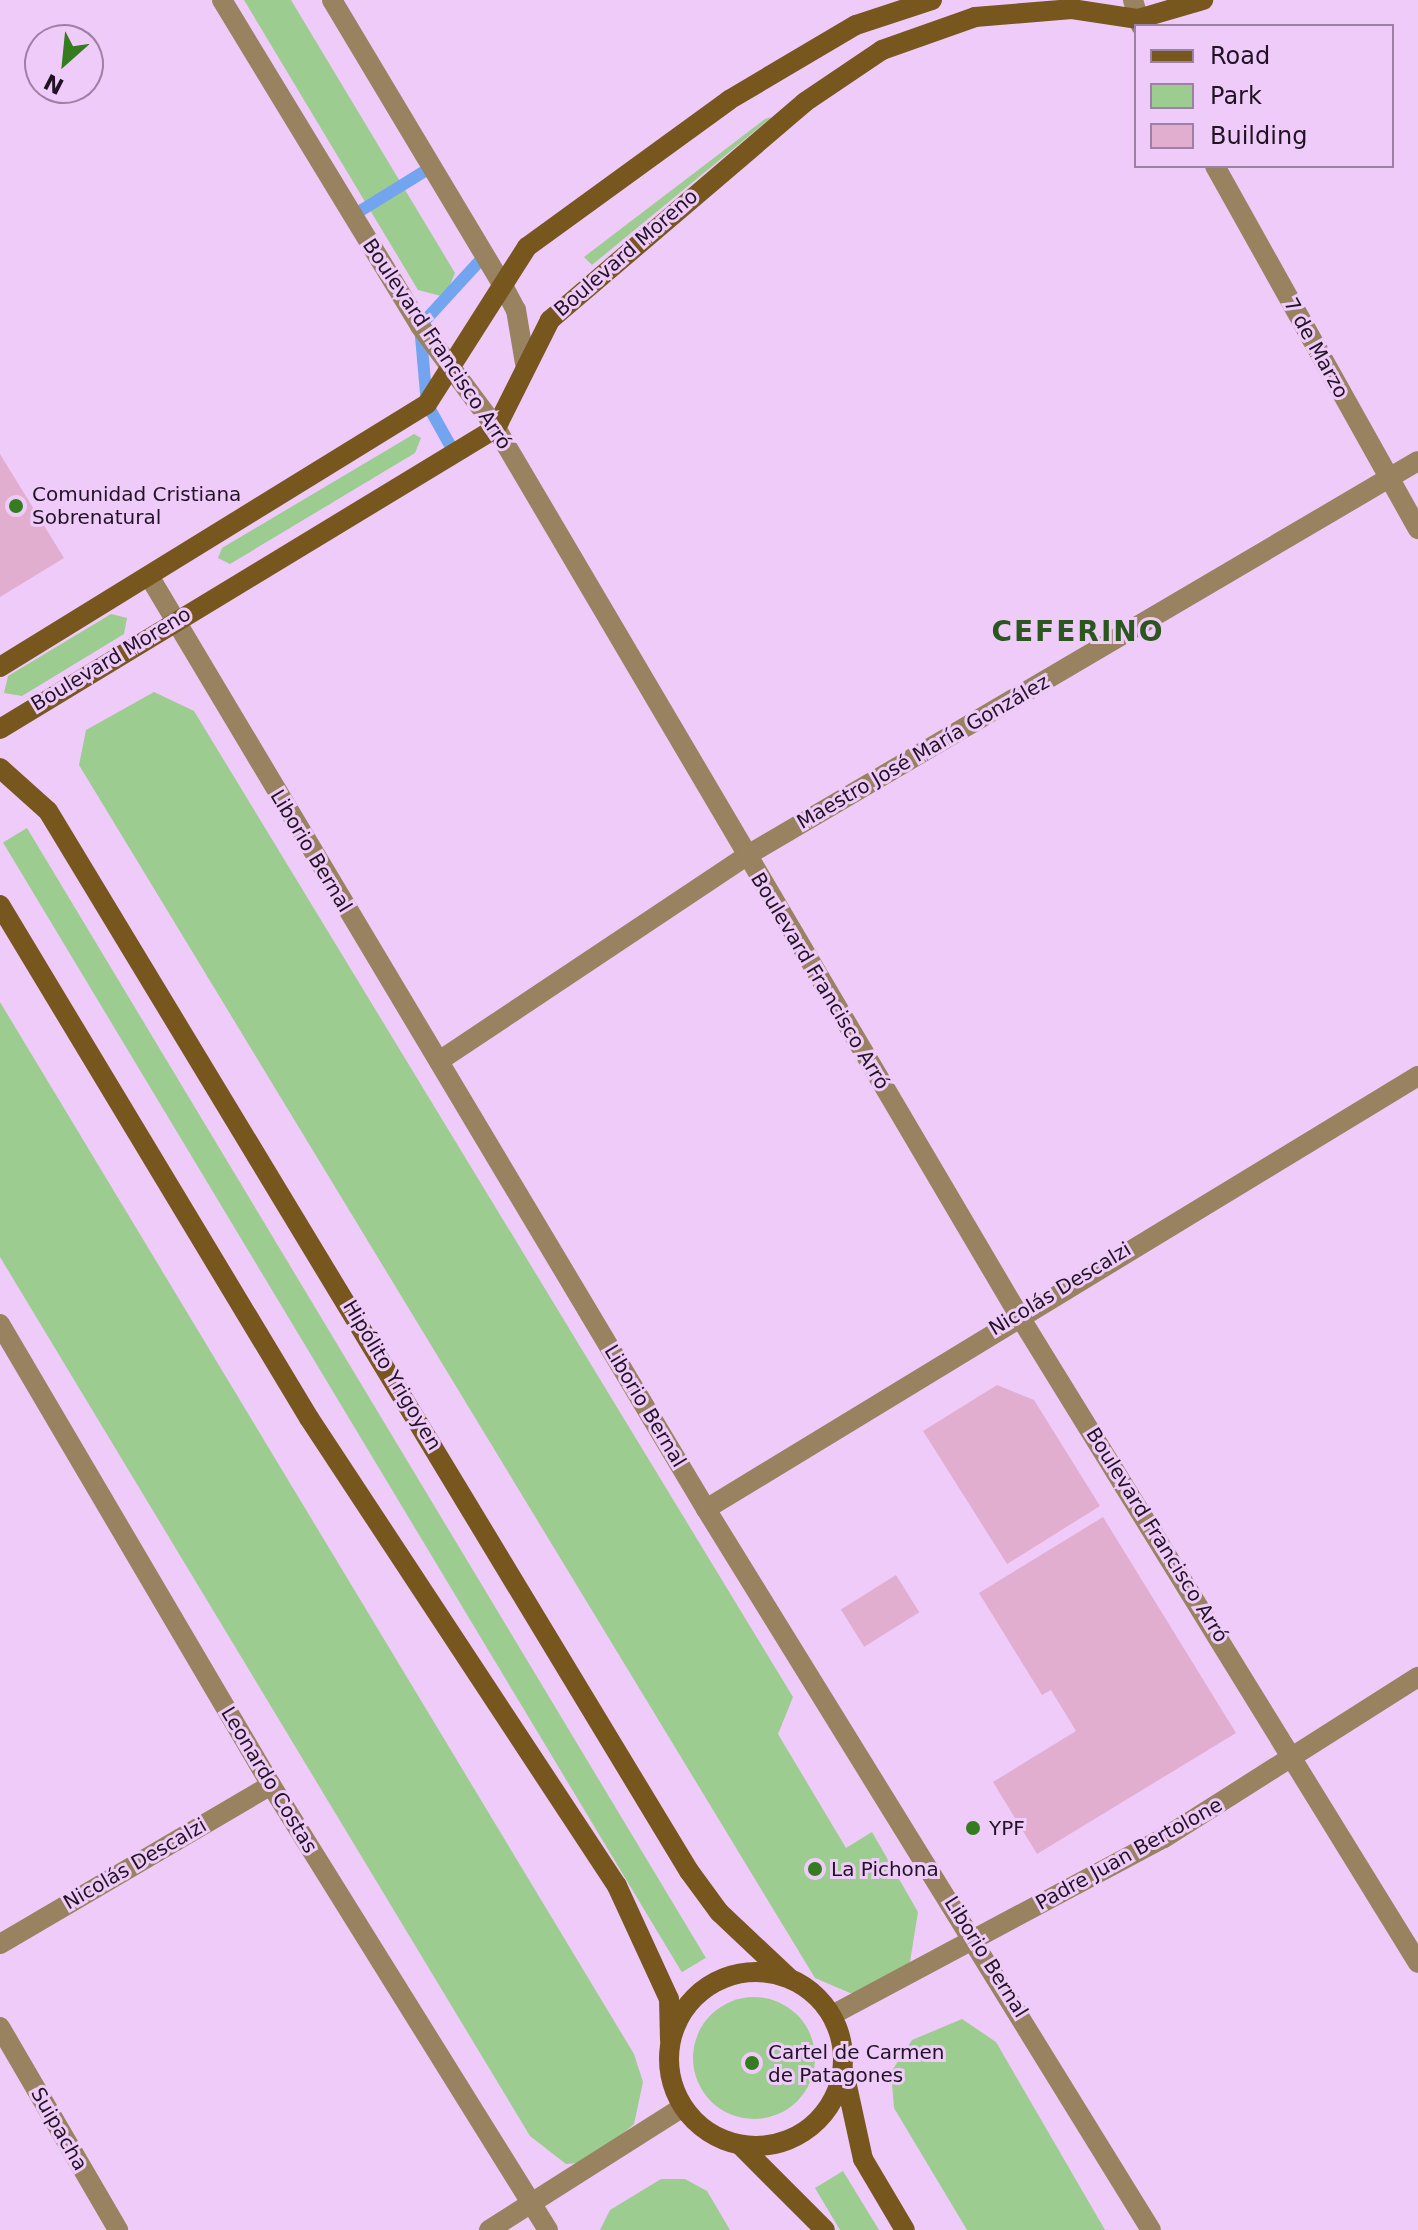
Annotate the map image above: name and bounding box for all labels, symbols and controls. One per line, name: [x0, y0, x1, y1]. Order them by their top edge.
north arrow: [24, 24, 104, 104]
legend: [1134, 24, 1394, 168]
text: Road: [1210, 42, 1270, 70]
text: N: [40, 69, 68, 99]
text: Park: [1210, 82, 1262, 110]
text: Building: [1210, 122, 1307, 150]
street label: Boulevard Moreno: [549, 184, 703, 322]
street label: Boulevard Francisco Arró: [357, 234, 517, 454]
street label: 7 de Marzo: [1279, 294, 1353, 402]
place label: Comunidad Cristiana Sobrenatural: [32, 482, 241, 529]
marker: Comunidad Cristiana Sobrenatural: [7, 497, 25, 515]
street label: Boulevard Moreno: [27, 602, 195, 716]
district label: CEFERINO: [991, 615, 1165, 649]
street label: Maestro José María González: [793, 670, 1053, 834]
street label: Liborio Bernal: [265, 786, 357, 916]
street label: Boulevard Francisco Arró: [746, 868, 894, 1094]
street label: Nicolás Descalzi: [985, 1237, 1135, 1341]
street label: Hipólito Yrigoyen: [338, 1296, 446, 1454]
street label: Liborio Bernal: [599, 1341, 691, 1471]
street label: Boulevard Francisco Arró: [1081, 1423, 1233, 1647]
street label: Leonardo Costas: [216, 1702, 322, 1858]
street label: Padre Juan Bertolone: [1032, 1793, 1226, 1915]
street label: Nicolás Descalzi: [59, 1813, 211, 1915]
place label: YPF: [989, 1816, 1025, 1840]
marker: YPF: [964, 1819, 982, 1837]
place label: La Pichona: [831, 1857, 939, 1881]
marker: La Pichona: [806, 1860, 824, 1878]
street label: Liborio Bernal: [939, 1892, 1033, 2022]
place label: Cartel de Carmen de Patagones: [768, 2040, 944, 2087]
marker: Cartel de Carmen de Patagones: [743, 2054, 761, 2072]
street label: Suipacha: [26, 2083, 92, 2175]

